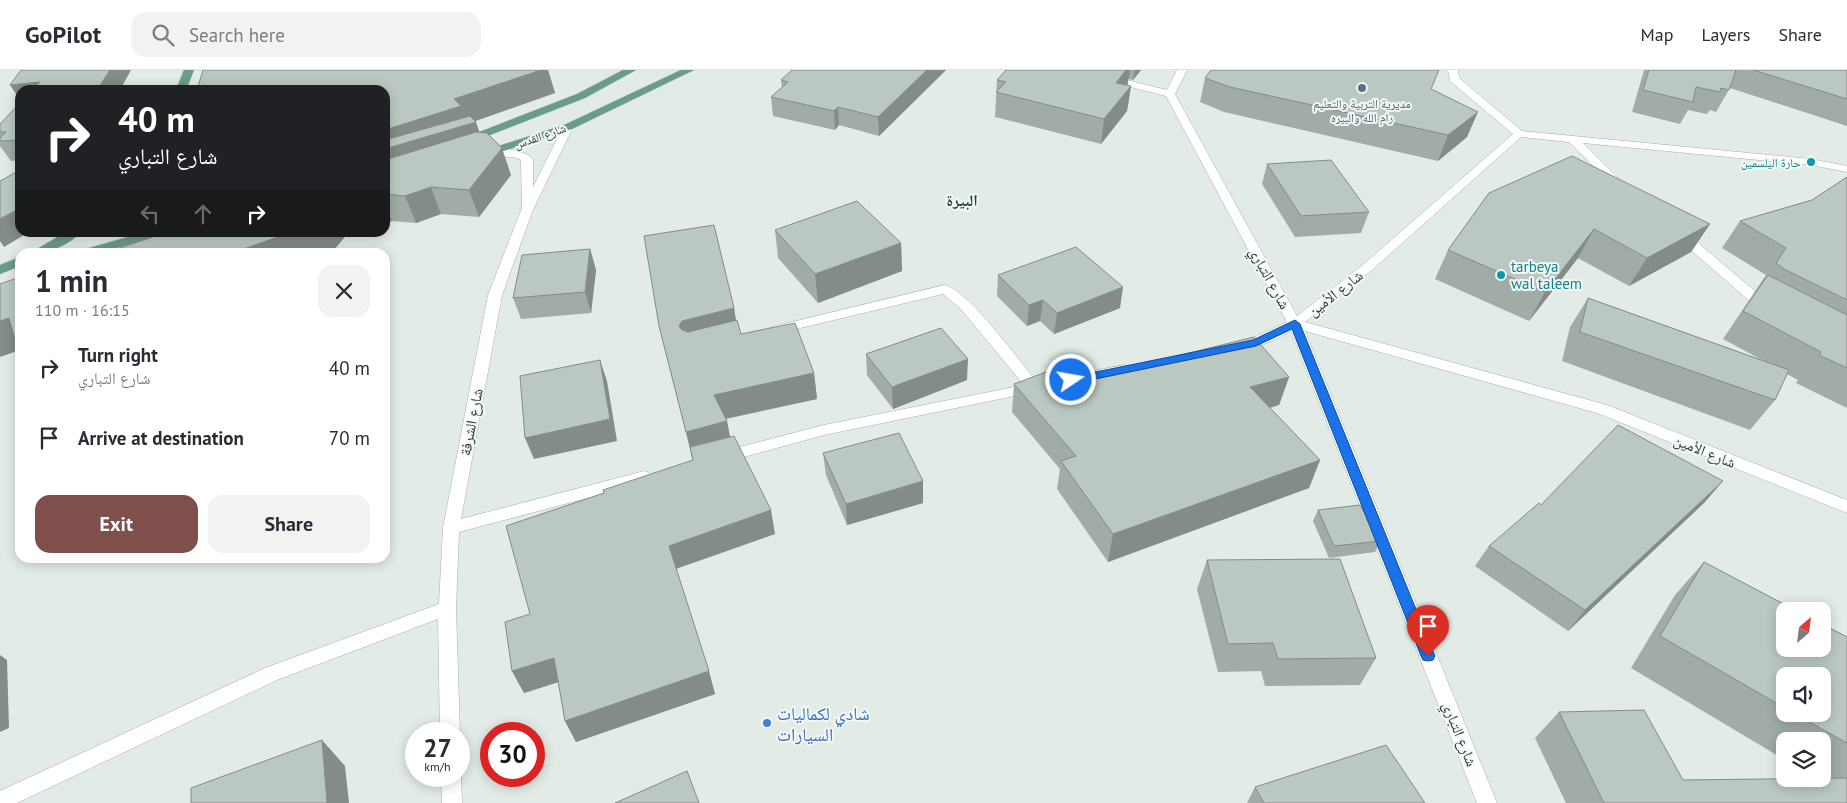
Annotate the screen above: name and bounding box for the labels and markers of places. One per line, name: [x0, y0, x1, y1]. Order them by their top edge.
marker: مديرية التربية والتعليم رام الله والبيره: [1356, 82, 1368, 94]
place label: مديرية التربية والتعليم رام الله والبيره: [1313, 96, 1411, 126]
place label: حارة اليلسمين: [1741, 155, 1801, 170]
marker: حارة اليلسمين: [1805, 156, 1817, 168]
place label: tarbeya wal taleem: [1511, 257, 1582, 293]
marker: tarbeya wal taleem: [1495, 269, 1507, 281]
pin: [1407, 605, 1449, 656]
place label: شادي لكماليات السيارات: [777, 702, 870, 746]
marker: شادي لكماليات السيارات: [761, 717, 773, 729]

